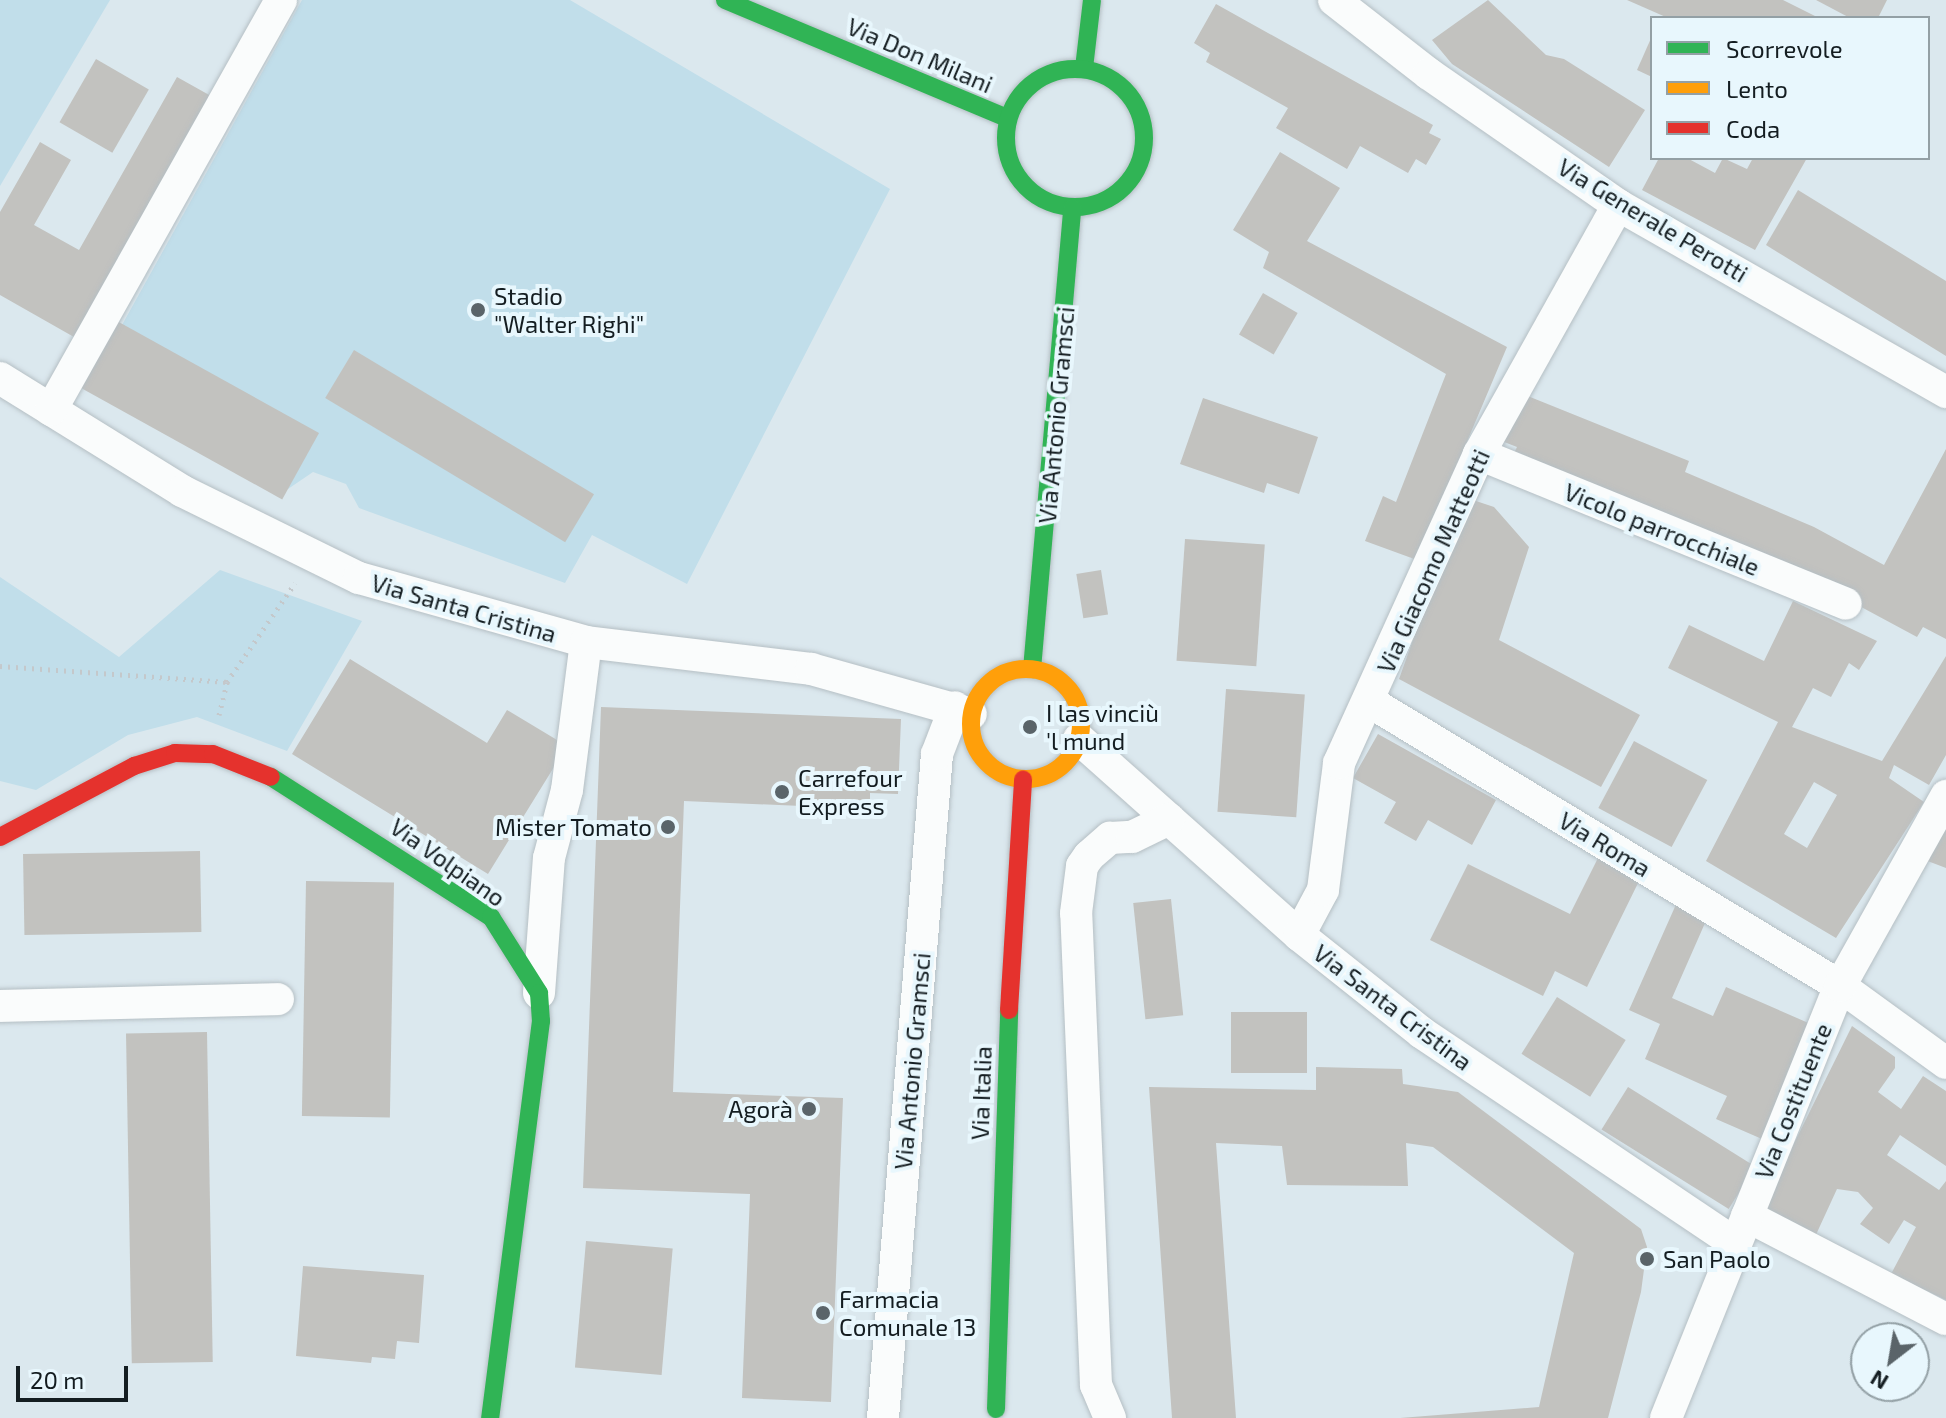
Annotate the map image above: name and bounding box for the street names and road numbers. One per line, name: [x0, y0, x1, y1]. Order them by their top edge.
street label: Via Don Milani: [843, 11, 997, 99]
street label: Via Generale Perotti: [1553, 152, 1753, 288]
street label: Via Antonio Gramsci: [1032, 305, 1080, 525]
street label: Via Giacomo Matteotti: [1371, 445, 1495, 677]
street label: Vicolo parrocchiale: [1560, 477, 1764, 581]
street label: Via Santa Cristina: [368, 568, 560, 648]
street label: Via Roma: [1554, 805, 1656, 883]
street label: Via Volpiano: [385, 812, 511, 912]
street label: Via Santa Cristina: [1308, 938, 1478, 1076]
street label: Via Antonio Gramsci: [888, 951, 936, 1171]
street label: Via Costituente: [1749, 1019, 1837, 1183]
street label: Via Italia: [965, 1046, 997, 1140]

